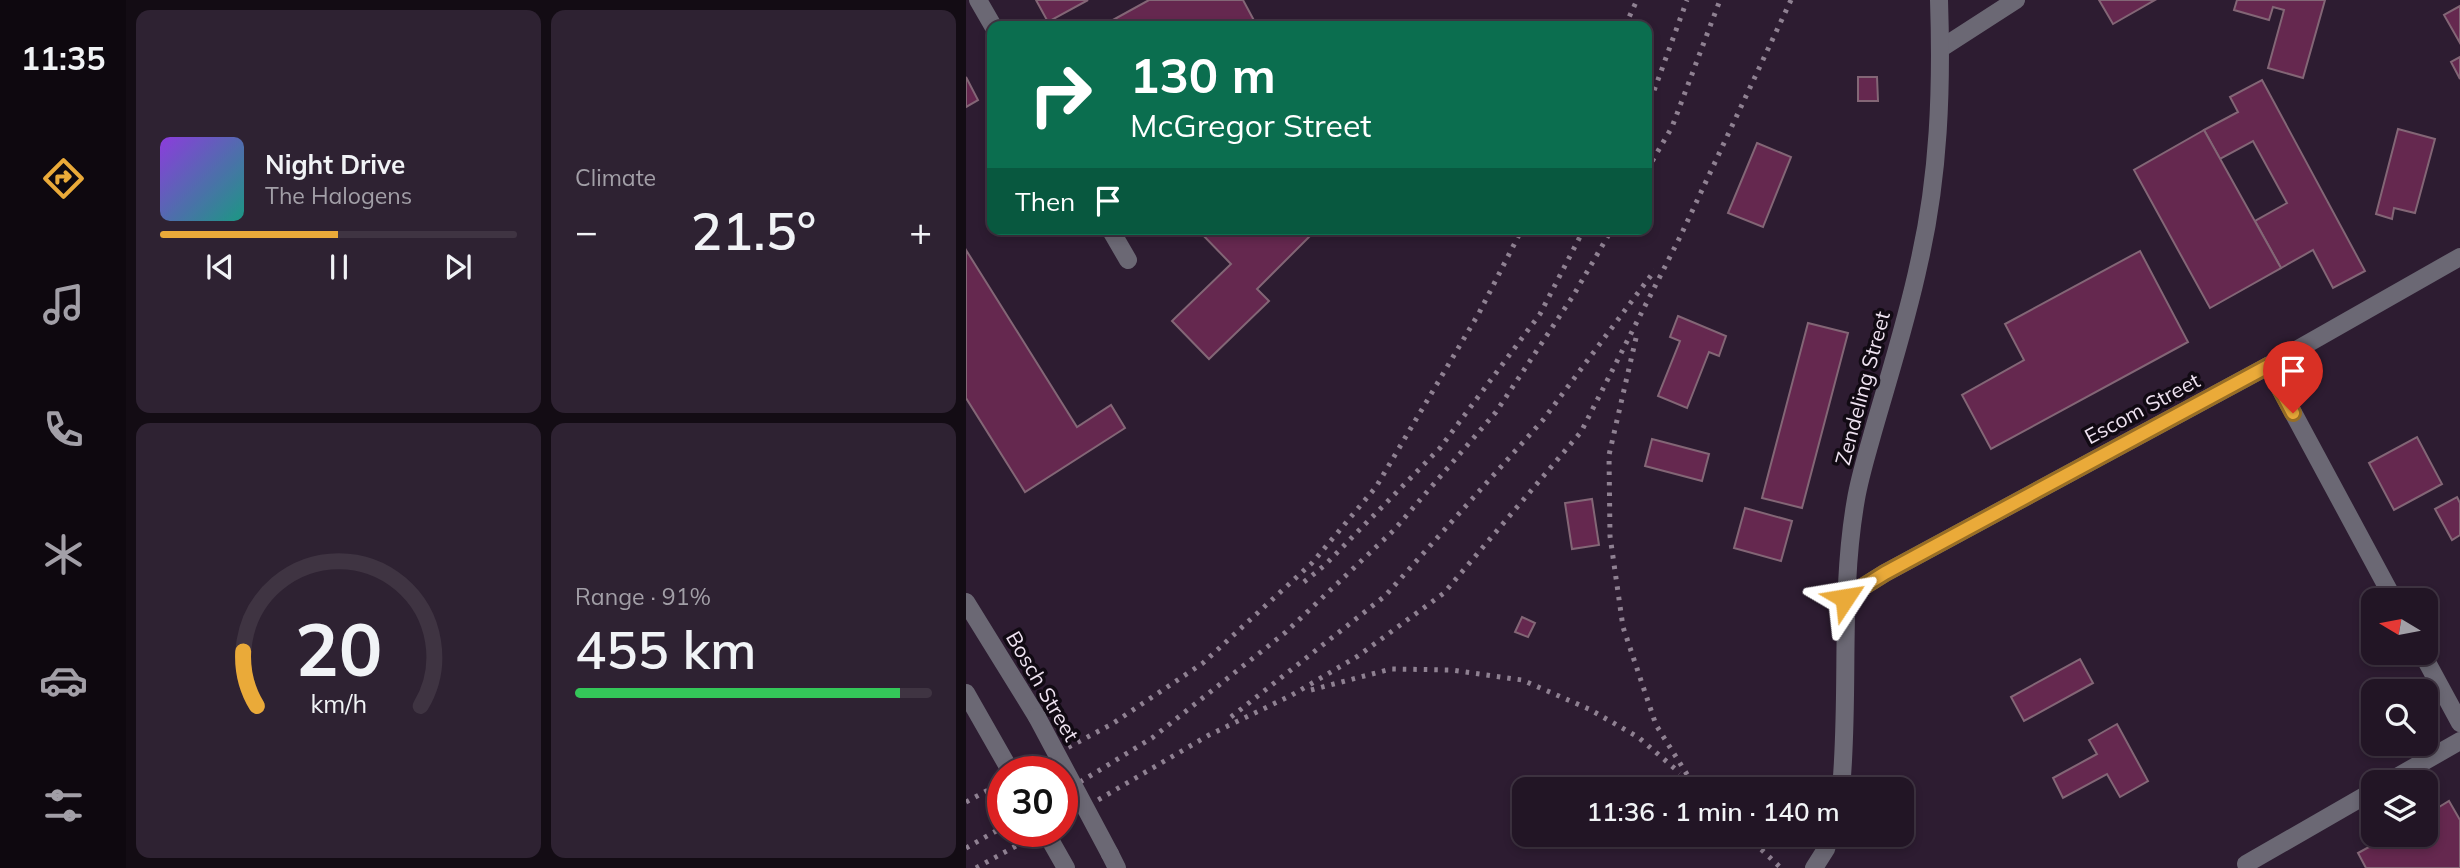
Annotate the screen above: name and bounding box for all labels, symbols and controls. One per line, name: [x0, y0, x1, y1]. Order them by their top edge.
text: 11:35: [21, 38, 105, 78]
text: 130 m: [1130, 44, 1276, 105]
icon: right: [1015, 49, 1106, 140]
text: McGregor Street: [1130, 105, 1372, 145]
text: Night Drive: [265, 148, 405, 181]
icon: directions: [39, 154, 88, 203]
text: Climate: [575, 163, 656, 192]
text: The Halogens: [265, 181, 412, 210]
icon: arrive: [1089, 182, 1127, 220]
text: Then: [1015, 185, 1075, 218]
text: 21.5°: [691, 198, 816, 263]
text: −: [575, 207, 598, 255]
text: +: [909, 207, 932, 255]
icon: previous: [201, 248, 239, 286]
icon: pause: [320, 248, 358, 286]
icon: next: [439, 248, 477, 286]
icon: music: [39, 280, 88, 329]
street label: Zendeling Street: [1829, 308, 1895, 468]
pin: [2263, 341, 2323, 413]
icon: arrive: [2274, 352, 2312, 390]
street label: Escom Street: [2080, 367, 2204, 449]
icon: phone: [39, 405, 88, 454]
icon: climate: [39, 530, 88, 579]
position arrow: [1808, 561, 1882, 635]
text: Range · 91%: [575, 582, 711, 611]
north arrow: [2361, 588, 2438, 665]
map controls: [2361, 588, 2438, 847]
text: 20: [295, 604, 382, 695]
text: 455 km: [575, 617, 756, 682]
street label: Bosch Street: [1001, 626, 1085, 746]
icon: car: [39, 656, 88, 705]
button: search: [2361, 679, 2438, 756]
text: km/h: [310, 688, 367, 719]
speed limit sign: 30: [987, 756, 1078, 847]
button: layers: [2361, 770, 2438, 847]
icon: filters: [39, 781, 88, 830]
text: 11:36 · 1 min · 140 m: [1586, 795, 1840, 828]

